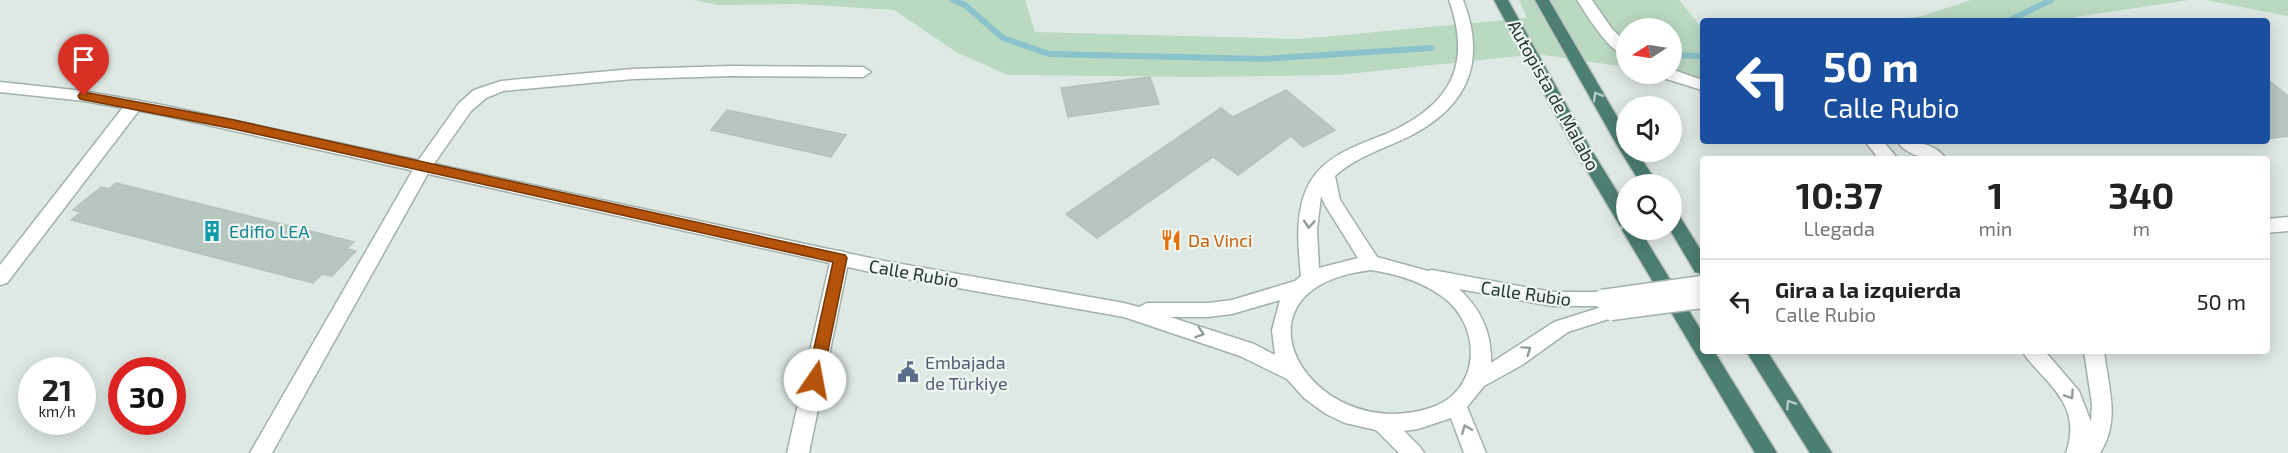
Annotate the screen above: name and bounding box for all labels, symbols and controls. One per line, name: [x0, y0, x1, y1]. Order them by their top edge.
street label: Autopista de Malabo: [1503, 16, 1605, 174]
north arrow: [1616, 18, 1682, 84]
map controls: [1616, 18, 1682, 240]
pin: [58, 34, 109, 96]
text: 50 m: [1823, 40, 1919, 90]
icon: left: [1724, 42, 1802, 120]
icon: arrive: [67, 43, 100, 76]
text: Calle Rubio: [1823, 91, 1959, 123]
one-way arrow: [1593, 92, 1604, 102]
button: sound: [1616, 96, 1682, 162]
text: 10:37: [1796, 173, 1883, 216]
text: 1: [1988, 173, 2003, 216]
text: 340: [2108, 173, 2174, 216]
button: search: [1616, 174, 1682, 240]
text: Llegada: [1803, 216, 1875, 240]
text: min: [1978, 216, 2013, 240]
text: m: [2132, 216, 2150, 240]
building icon: Edifio LEA: [200, 219, 224, 243]
place label: Edifio LEA: [229, 220, 310, 242]
one-way arrow: [1303, 220, 1316, 229]
restaurant icon: Da Vinci: [1159, 228, 1183, 252]
place label: Da Vinci: [1188, 229, 1253, 251]
street label: Calle Rubio: [867, 254, 961, 292]
street label: Calle Rubio: [1479, 276, 1573, 310]
text: Gira a la izquierda: [1775, 276, 1961, 302]
icon: left: [1724, 285, 1757, 318]
text: 50 m: [2197, 288, 2246, 314]
text: Calle Rubio: [1775, 302, 1876, 326]
one-way arrow: [1194, 326, 1205, 338]
one-way arrow: [1521, 346, 1532, 357]
position arrow: [783, 348, 847, 412]
place label: Embajada de Türkiye: [925, 351, 1008, 394]
speed limit sign: 30: [108, 357, 186, 435]
public building icon: Embajada de Türkiye: [896, 360, 920, 384]
text: 21: [42, 371, 72, 407]
one-way arrow: [2062, 389, 2073, 400]
one-way arrow: [1785, 400, 1797, 410]
text: km/h: [38, 402, 76, 420]
one-way arrow: [1461, 424, 1473, 435]

